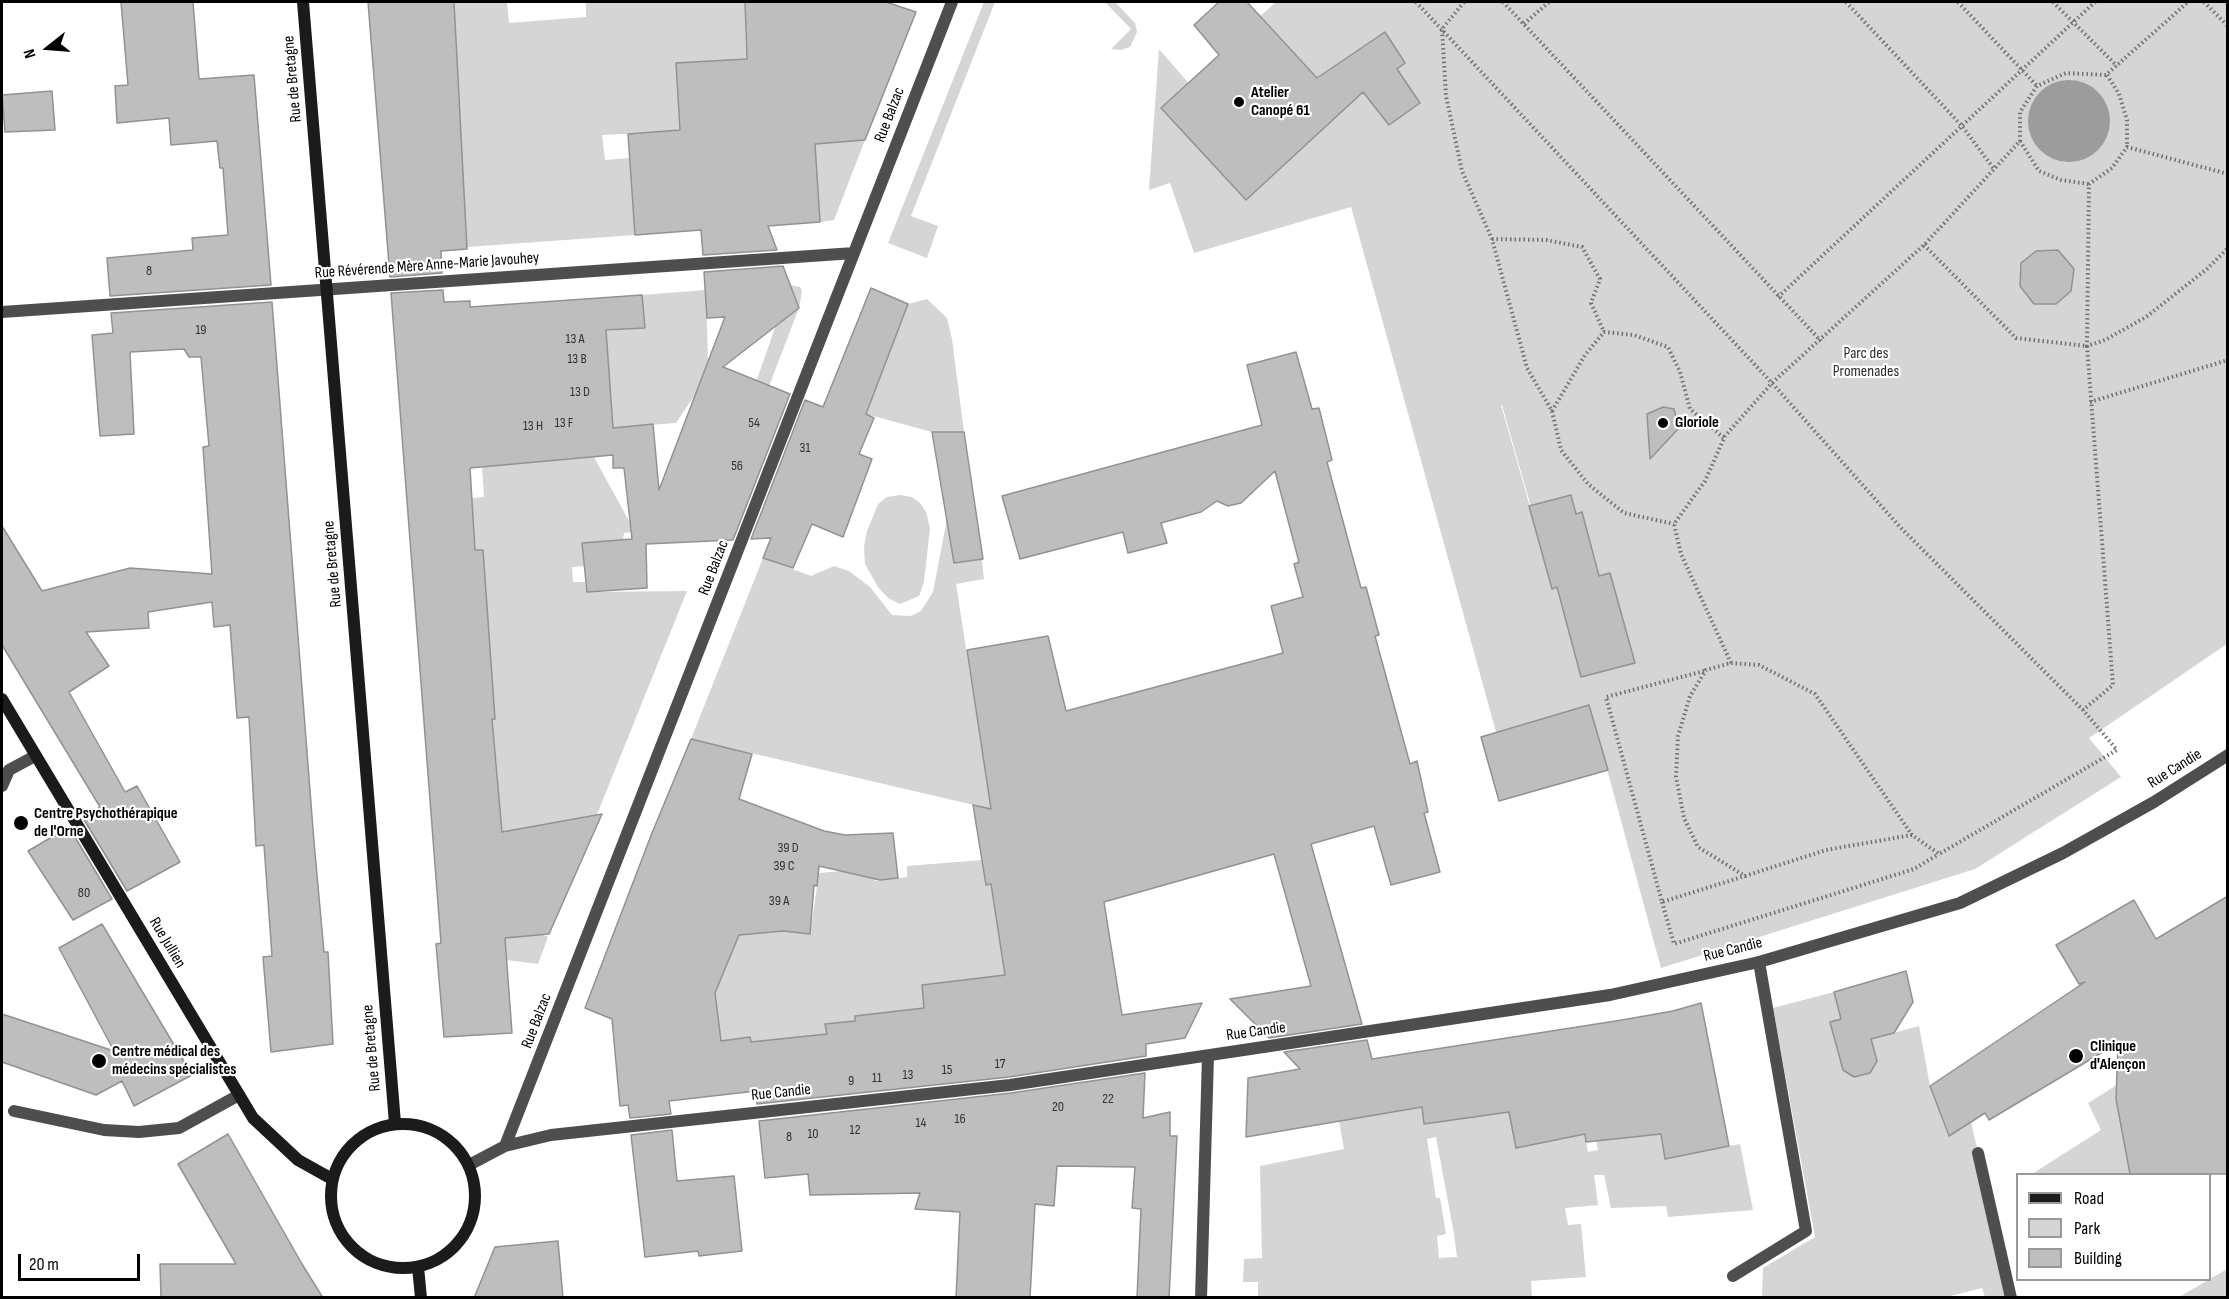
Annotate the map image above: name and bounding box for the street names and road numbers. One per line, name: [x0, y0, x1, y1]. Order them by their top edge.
street label: Rue de Bretagne: [280, 35, 306, 123]
street label: Rue Balzac: [871, 85, 909, 145]
street label: Rue Révérende Mère Anne-Marie Javouhey: [314, 249, 540, 283]
street label: Rue de Bretagne: [320, 520, 346, 608]
street label: Rue Balzac: [695, 538, 733, 598]
street label: Rue Candie: [2145, 745, 2205, 793]
street label: Rue Jullien: [144, 914, 190, 972]
street label: Rue Candie: [1702, 933, 1764, 967]
street label: Rue Balzac: [518, 991, 556, 1051]
street label: Rue de Bretagne: [359, 1004, 385, 1092]
street label: Rue Candie: [1225, 1018, 1287, 1046]
street label: Rue Candie: [750, 1080, 812, 1106]

